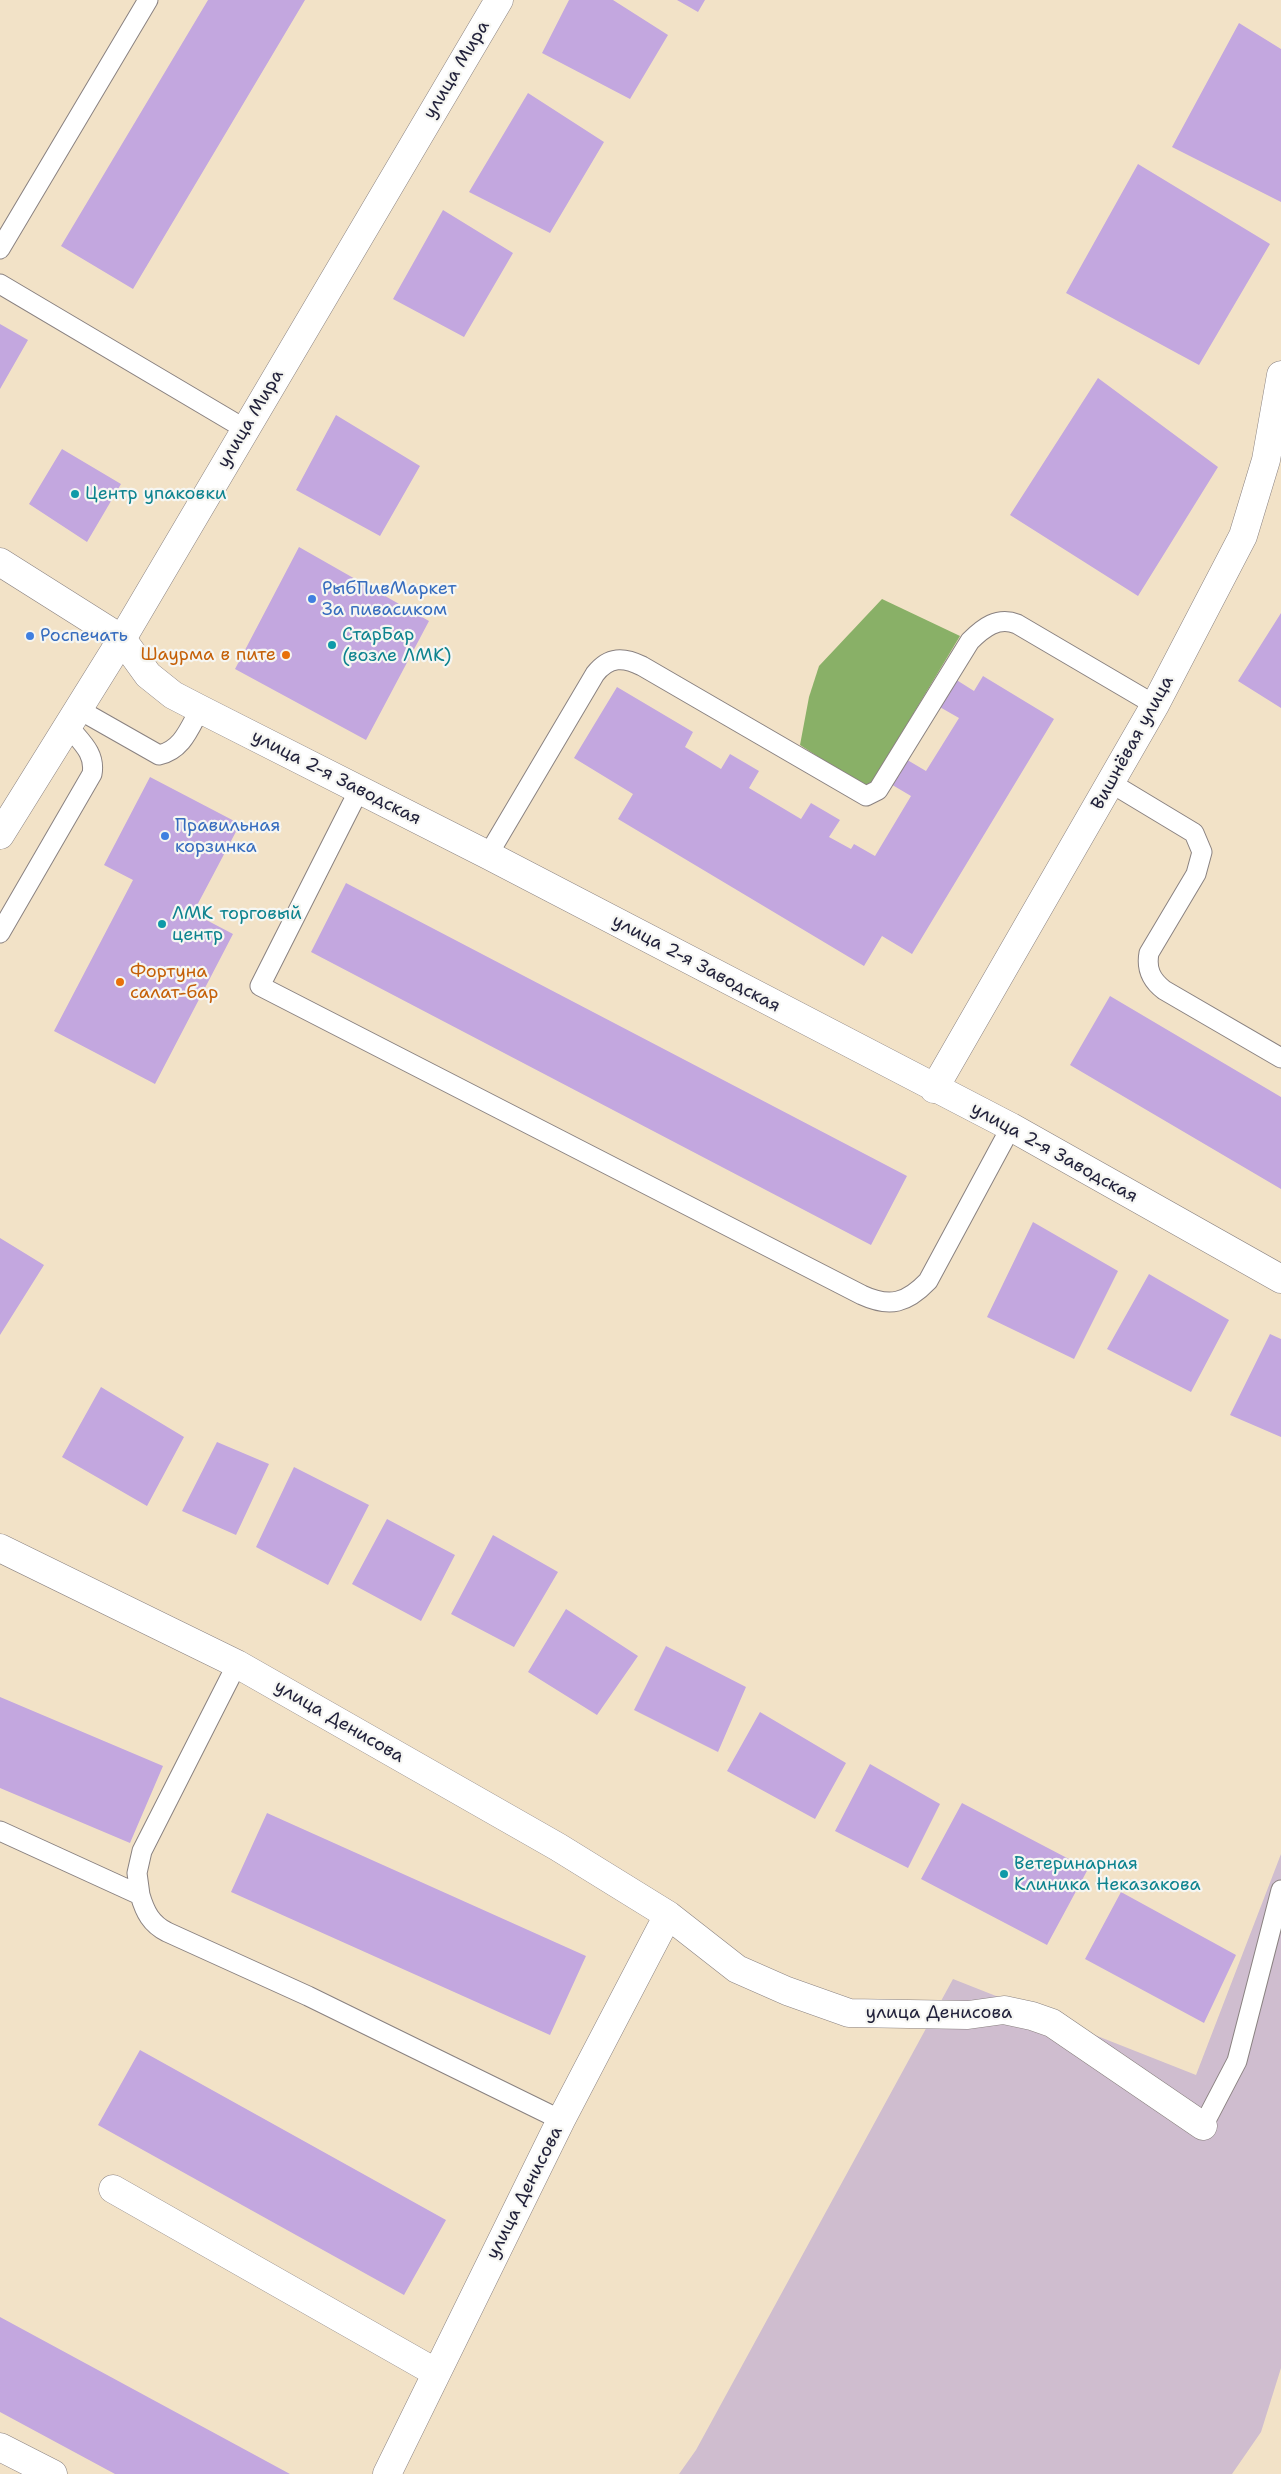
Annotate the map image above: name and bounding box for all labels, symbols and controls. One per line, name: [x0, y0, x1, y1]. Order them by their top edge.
street label: улица Мира: [419, 17, 495, 123]
street label: улица Мира: [213, 366, 289, 472]
place label: Центр упаковки: [85, 483, 227, 505]
marker: Центр упаковки: [69, 488, 81, 500]
place label: РыбПивМаркет За пивасиком: [322, 578, 457, 620]
marker: РыбПивМаркет За пивасиком: [306, 593, 318, 605]
place label: СтарБар (возле ЛМК): [342, 624, 451, 666]
place label: Роспечать: [40, 625, 128, 647]
marker: Роспечать: [24, 630, 36, 642]
marker: СтарБар (возле ЛМК): [326, 639, 338, 651]
place label: Шаурма в пите: [141, 644, 276, 666]
marker: Шаурма в пите: [280, 649, 292, 661]
street label: Вишнёвая улица: [1087, 672, 1179, 814]
street label: улица 2-я Заводская: [248, 726, 424, 830]
place label: Правильная корзинка: [175, 815, 280, 858]
marker: Правильная корзинка: [159, 830, 171, 842]
place label: ЛМК торговый центр: [172, 903, 302, 946]
street label: улица 2-я Заводская: [608, 910, 784, 1018]
marker: ЛМК торговый центр: [156, 918, 168, 930]
place label: Фортуна салат-бар: [130, 961, 218, 1004]
marker: Фортуна салат-бар: [114, 976, 126, 988]
street label: улица 2-я Заводская: [967, 1098, 1141, 1208]
street label: улица Денисова: [270, 1676, 408, 1768]
place label: Ветеринарная Клиника Неказакова: [1014, 1853, 1201, 1896]
marker: Ветеринарная Клиника Неказакова: [998, 1868, 1010, 1880]
street label: улица Денисова: [866, 2002, 1012, 2024]
street label: улица Денисова: [482, 2123, 568, 2263]

